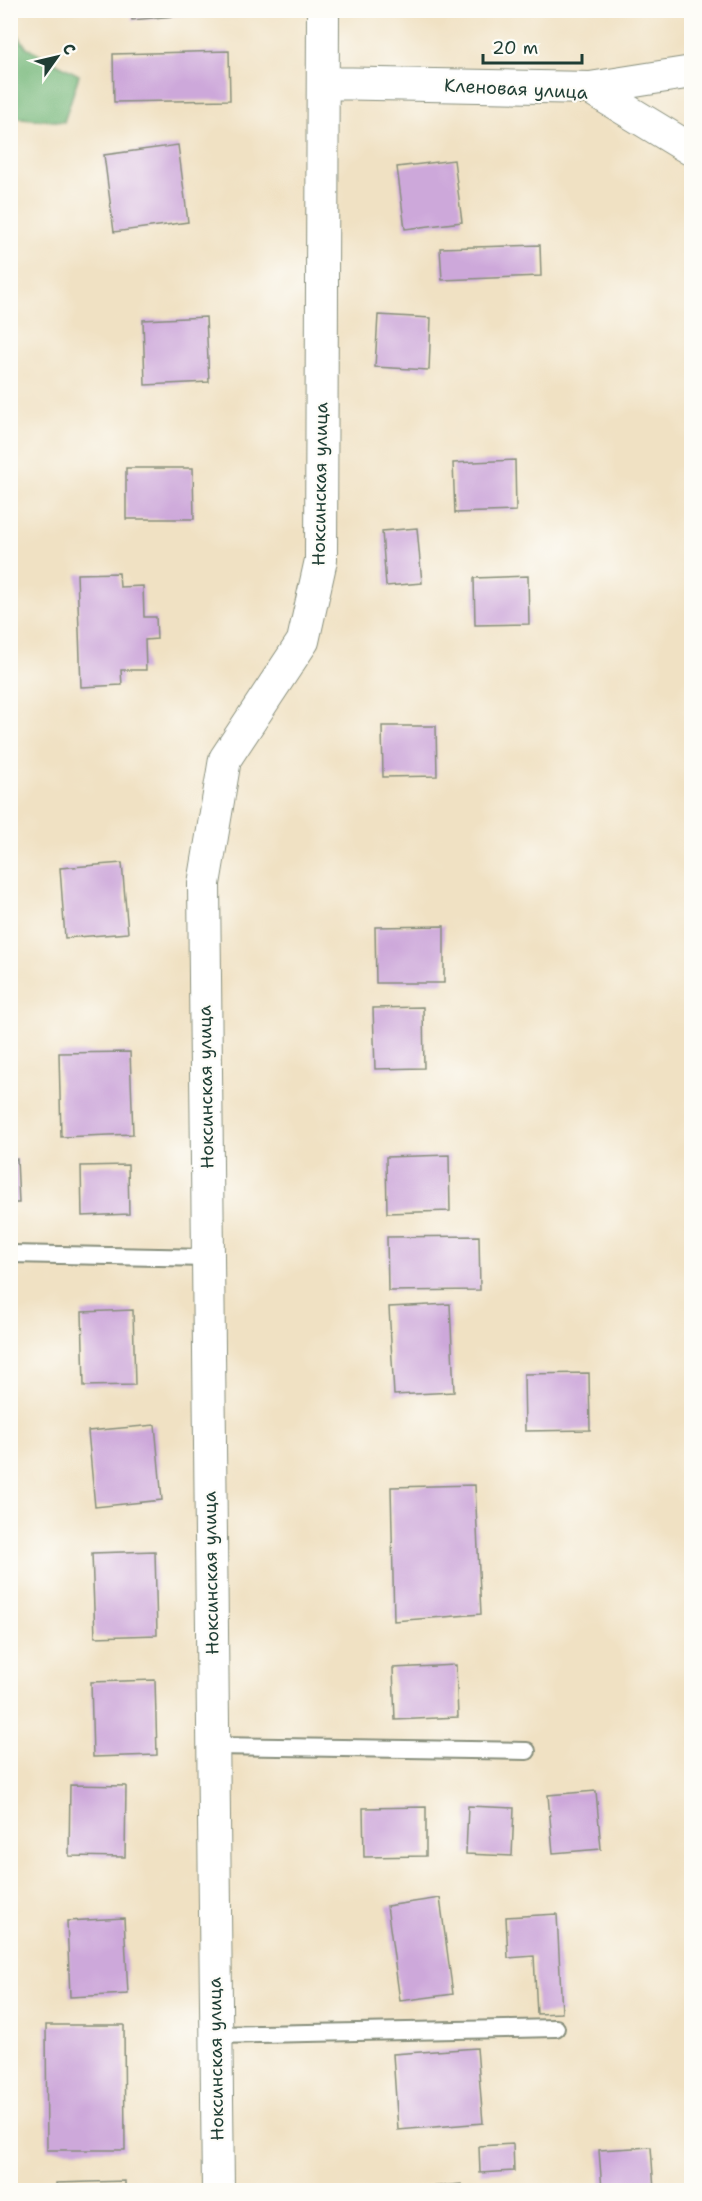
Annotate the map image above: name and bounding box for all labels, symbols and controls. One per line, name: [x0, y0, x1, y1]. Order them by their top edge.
north arrow: [27, 27, 87, 87]
scale bar: [483, 27, 582, 65]
text: 20 m: [492, 36, 538, 60]
text: С: [58, 39, 81, 59]
street label: Кленовая улица: [443, 73, 589, 105]
street label: Ноксинская улица: [307, 402, 333, 566]
street label: Ноксинская улица: [193, 1005, 219, 1169]
street label: Ноксинская улица: [198, 1491, 224, 1655]
street label: Ноксинская улица: [203, 1977, 229, 2141]

